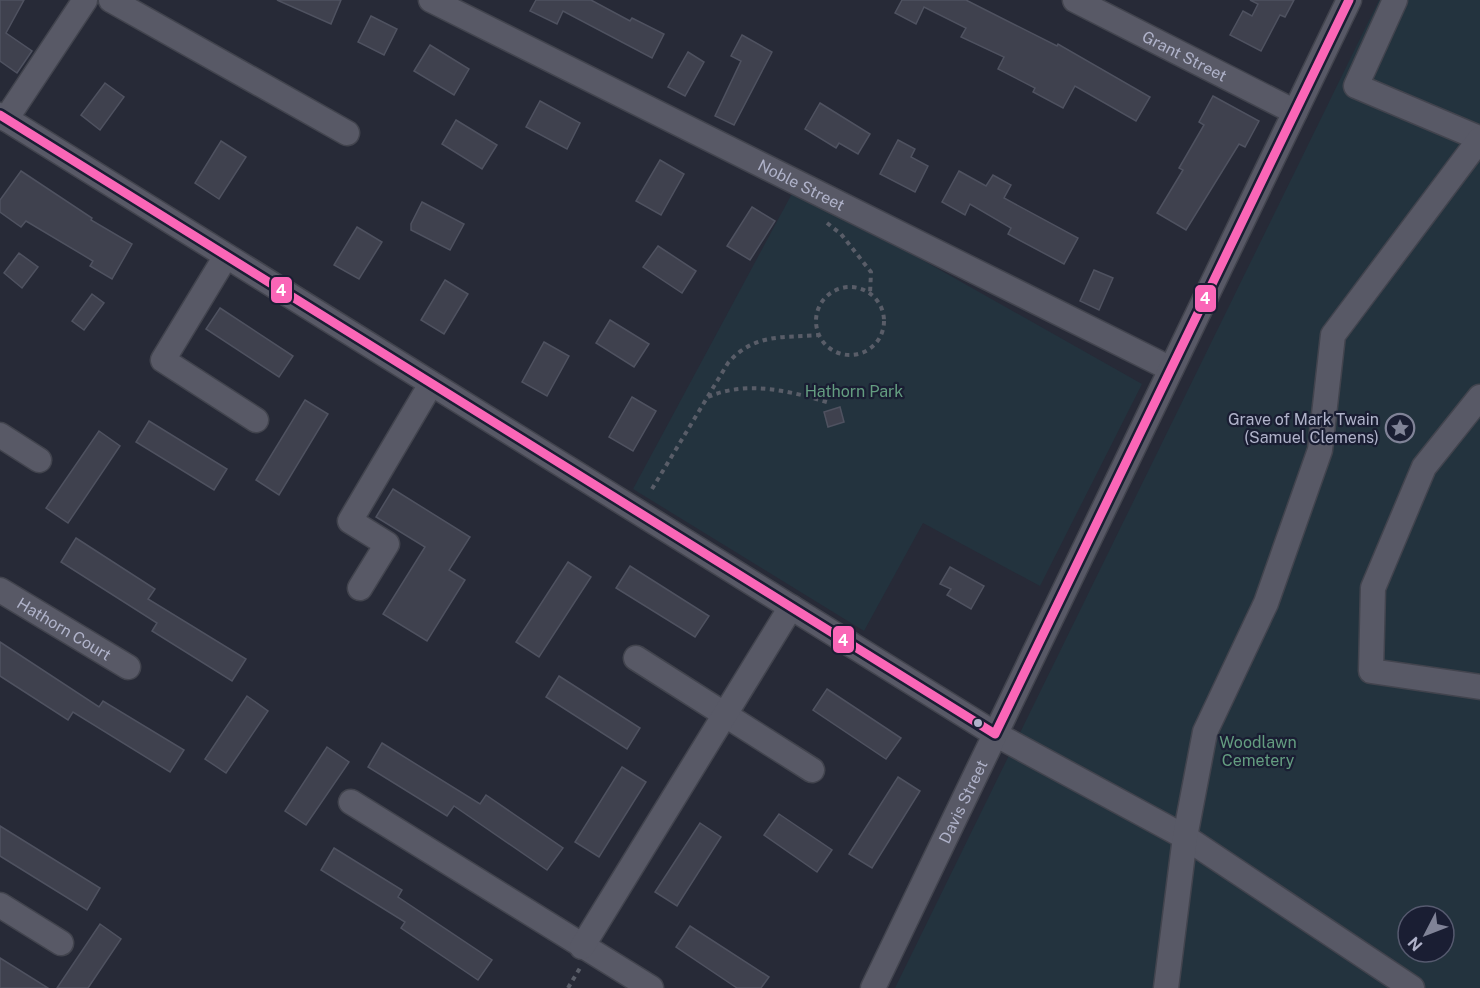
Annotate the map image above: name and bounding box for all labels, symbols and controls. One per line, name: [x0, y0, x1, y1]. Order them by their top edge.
street label: Grant Street: [1139, 26, 1230, 85]
street label: Noble Street: [755, 155, 848, 214]
line badge: 4: [270, 276, 293, 304]
text: 4: [276, 281, 287, 300]
line badge: 4: [1194, 284, 1217, 313]
text: 4: [1200, 289, 1211, 308]
park label: Hathorn Park: [805, 382, 903, 401]
place label: Grave of Mark Twain (Samuel Clemens): [1228, 410, 1379, 447]
place icon: Grave of Mark Twain (Samuel Clemens): [1384, 412, 1416, 444]
street label: Hathorn Court: [14, 593, 115, 664]
line badge: 4: [832, 625, 855, 654]
text: 4: [838, 631, 849, 650]
unlabelled marker: [972, 717, 984, 729]
park label: Woodlawn Cemetery: [1219, 733, 1297, 770]
street label: Davis Street: [935, 757, 991, 846]
north arrow: [1396, 904, 1456, 964]
text: N: [1404, 933, 1426, 955]

